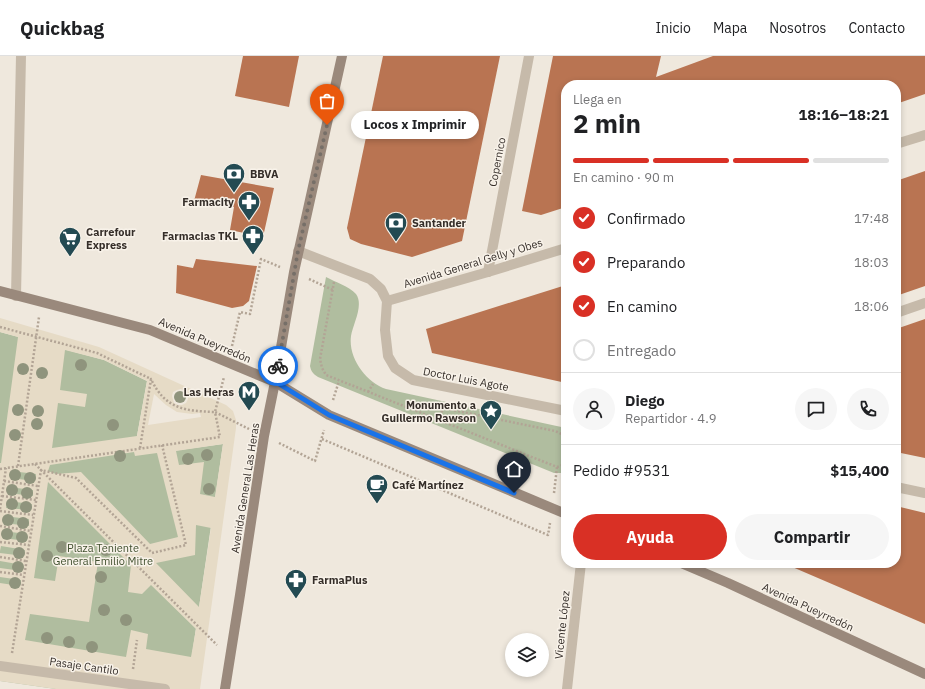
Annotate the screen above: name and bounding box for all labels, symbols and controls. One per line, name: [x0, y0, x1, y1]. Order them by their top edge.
text: Quickbag: [20, 16, 104, 40]
text: Inicio: [655, 19, 691, 37]
text: Mapa: [713, 19, 747, 37]
text: Nosotros: [769, 19, 826, 37]
text: Contacto: [848, 19, 905, 37]
pin: [310, 84, 344, 125]
icon: bag: [316, 90, 338, 112]
text: Llega en: [573, 91, 622, 108]
text: 18:16–18:21: [798, 105, 889, 124]
text: 2 min: [573, 106, 641, 140]
callout: Locos x Imprimir: [351, 111, 479, 139]
text: Locos x Imprimir: [364, 116, 466, 133]
street label: Copernico: [485, 136, 509, 188]
bank icon: BBVA: [221, 161, 247, 194]
place label: BBVA: [250, 167, 279, 181]
text: En camino · 90 m: [573, 169, 674, 186]
pharmacy icon: Farmacity: [236, 189, 262, 222]
place label: Farmacity: [182, 195, 234, 209]
icon: check: [573, 207, 595, 229]
text: Confirmado: [607, 209, 685, 228]
bank icon: Santander: [383, 210, 409, 243]
text: 17:48: [854, 210, 889, 227]
place label: Santander: [412, 216, 467, 230]
pharmacy icon: Farmacias TKL: [240, 223, 266, 256]
supermarket icon: Carrefour Express: [57, 225, 83, 258]
place label: Carrefour Express: [86, 225, 136, 252]
place label: Farmacias TKL: [162, 229, 238, 243]
street label: Avenida General Gelly y Obes: [402, 235, 544, 291]
icon: check: [573, 251, 595, 273]
text: Preparando: [607, 253, 685, 272]
text: 18:03: [854, 254, 889, 271]
icon: check: [573, 295, 595, 317]
text: En camino: [607, 297, 677, 316]
text: 18:06: [854, 298, 889, 315]
street label: Avenida Pueyrredón: [157, 314, 253, 366]
text: Entregado: [607, 341, 676, 360]
courier: [258, 346, 298, 386]
icon: bike: [267, 355, 289, 377]
street label: Doctor Luis Agote: [422, 364, 510, 394]
metro station icon: Las Heras: [236, 379, 262, 412]
place label: Las Heras: [183, 385, 234, 399]
button: person: [573, 388, 615, 430]
button: chat: [795, 388, 837, 430]
button: phone: [847, 388, 889, 430]
text: Diego: [625, 391, 665, 410]
place label: Monumento a Guillermo Rawson: [382, 398, 476, 425]
place icon: Monumento a Guillermo Rawson: [478, 398, 504, 431]
text: Repartidor · 4.9: [625, 410, 716, 427]
street label: Avenida General Las Heras: [228, 422, 262, 554]
pin: [497, 452, 531, 493]
icon: home: [503, 458, 525, 480]
text: Pedido #9531: [573, 461, 670, 480]
text: $15,400: [830, 461, 889, 480]
cafe icon: Café Martínez: [364, 472, 390, 505]
place label: Café Martínez: [392, 478, 464, 492]
button: Ayuda: [573, 514, 727, 560]
button: Compartir: [735, 514, 889, 560]
park label: Plaza Teniente General Emilio Mitre: [53, 541, 153, 568]
pharmacy icon: FarmaPlus: [283, 567, 309, 600]
place label: FarmaPlus: [312, 573, 368, 587]
street label: Avenida Pueyrredón: [760, 580, 856, 634]
street label: Vicente López: [551, 590, 573, 660]
map controls: [505, 633, 549, 677]
button: layers: [505, 633, 549, 677]
street label: Pasaje Cantilo: [48, 654, 120, 678]

